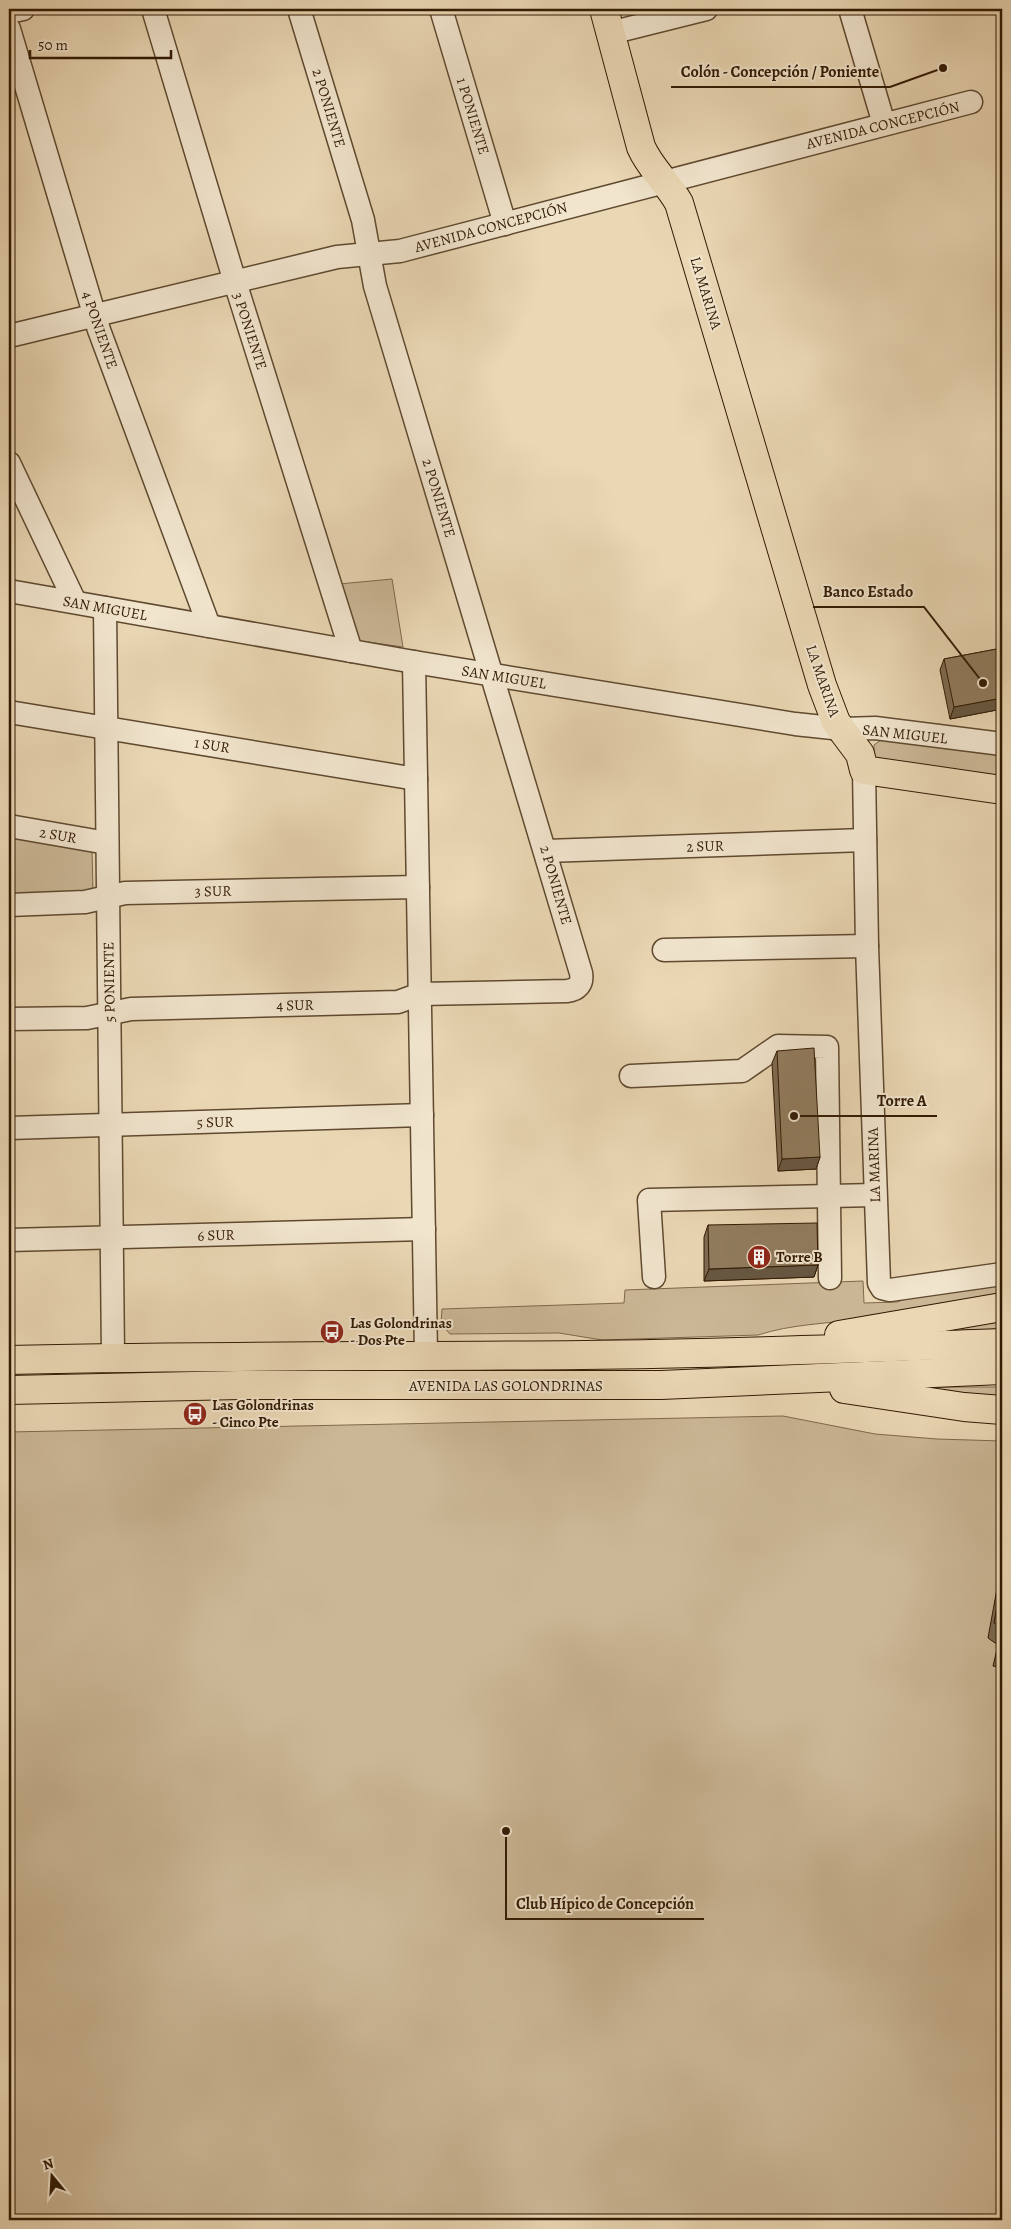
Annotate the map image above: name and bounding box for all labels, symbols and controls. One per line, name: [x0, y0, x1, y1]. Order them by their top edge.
scale bar: [30, 28, 171, 60]
text: 50 m: [38, 35, 68, 55]
callout: Colón - Concepción / Poniente: [671, 56, 890, 87]
text: Colón - Concepción / Poniente: [681, 61, 879, 83]
street label: 2 PONIENTE: [308, 66, 350, 150]
street label: 1 PONIENTE: [452, 75, 494, 157]
street label: AVENIDA CONCEPCIÓN: [803, 96, 962, 154]
street label: AVENIDA CONCEPCIÓN: [411, 197, 570, 257]
street label: LA MARINA: [685, 254, 727, 332]
street label: 4 PONIENTE: [77, 288, 123, 372]
street label: 3 PONIENTE: [228, 290, 272, 372]
street label: 2 PONIENTE: [418, 456, 460, 540]
callout: Banco Estado: [813, 576, 924, 607]
text: Banco Estado: [823, 581, 913, 603]
street label: SAN MIGUEL: [61, 591, 149, 625]
street label: LA MARINA: [801, 642, 845, 720]
street label: SAN MIGUEL: [460, 660, 548, 694]
street label: SAN MIGUEL: [862, 720, 949, 748]
street label: 1 SUR: [193, 732, 232, 758]
street label: 2 SUR: [38, 822, 79, 848]
street label: 2 SUR: [686, 835, 725, 857]
street label: 2 PONIENTE: [535, 843, 577, 927]
street label: 3 SUR: [195, 881, 232, 901]
street label: 5 PONIENTE: [98, 941, 120, 1023]
street label: 4 SUR: [276, 995, 315, 1015]
callout: Torre A: [867, 1085, 937, 1116]
text: Torre A: [877, 1090, 928, 1112]
street label: 5 SUR: [196, 1111, 235, 1133]
street label: LA MARINA: [863, 1127, 885, 1203]
street label: 6 SUR: [197, 1224, 236, 1246]
building icon: Torre B: [746, 1244, 772, 1270]
place label: Torre B: [776, 1247, 823, 1267]
place label: Las Golondrinas - Dos Pte: [350, 1313, 452, 1350]
bus stop icon: Las Golondrinas - Dos Pte: [319, 1319, 345, 1345]
street label: AVENIDA LAS GOLONDRINAS: [408, 1376, 603, 1396]
place label: Las Golondrinas - Cinco Pte: [212, 1395, 314, 1432]
bus stop icon: Las Golondrinas - Cinco Pte: [182, 1401, 208, 1427]
callout: Club Hípico de Concepción: [506, 1888, 704, 1919]
text: Club Hípico de Concepción: [516, 1893, 694, 1915]
north arrow: [28, 2152, 78, 2202]
text: N: [40, 2154, 56, 2175]

